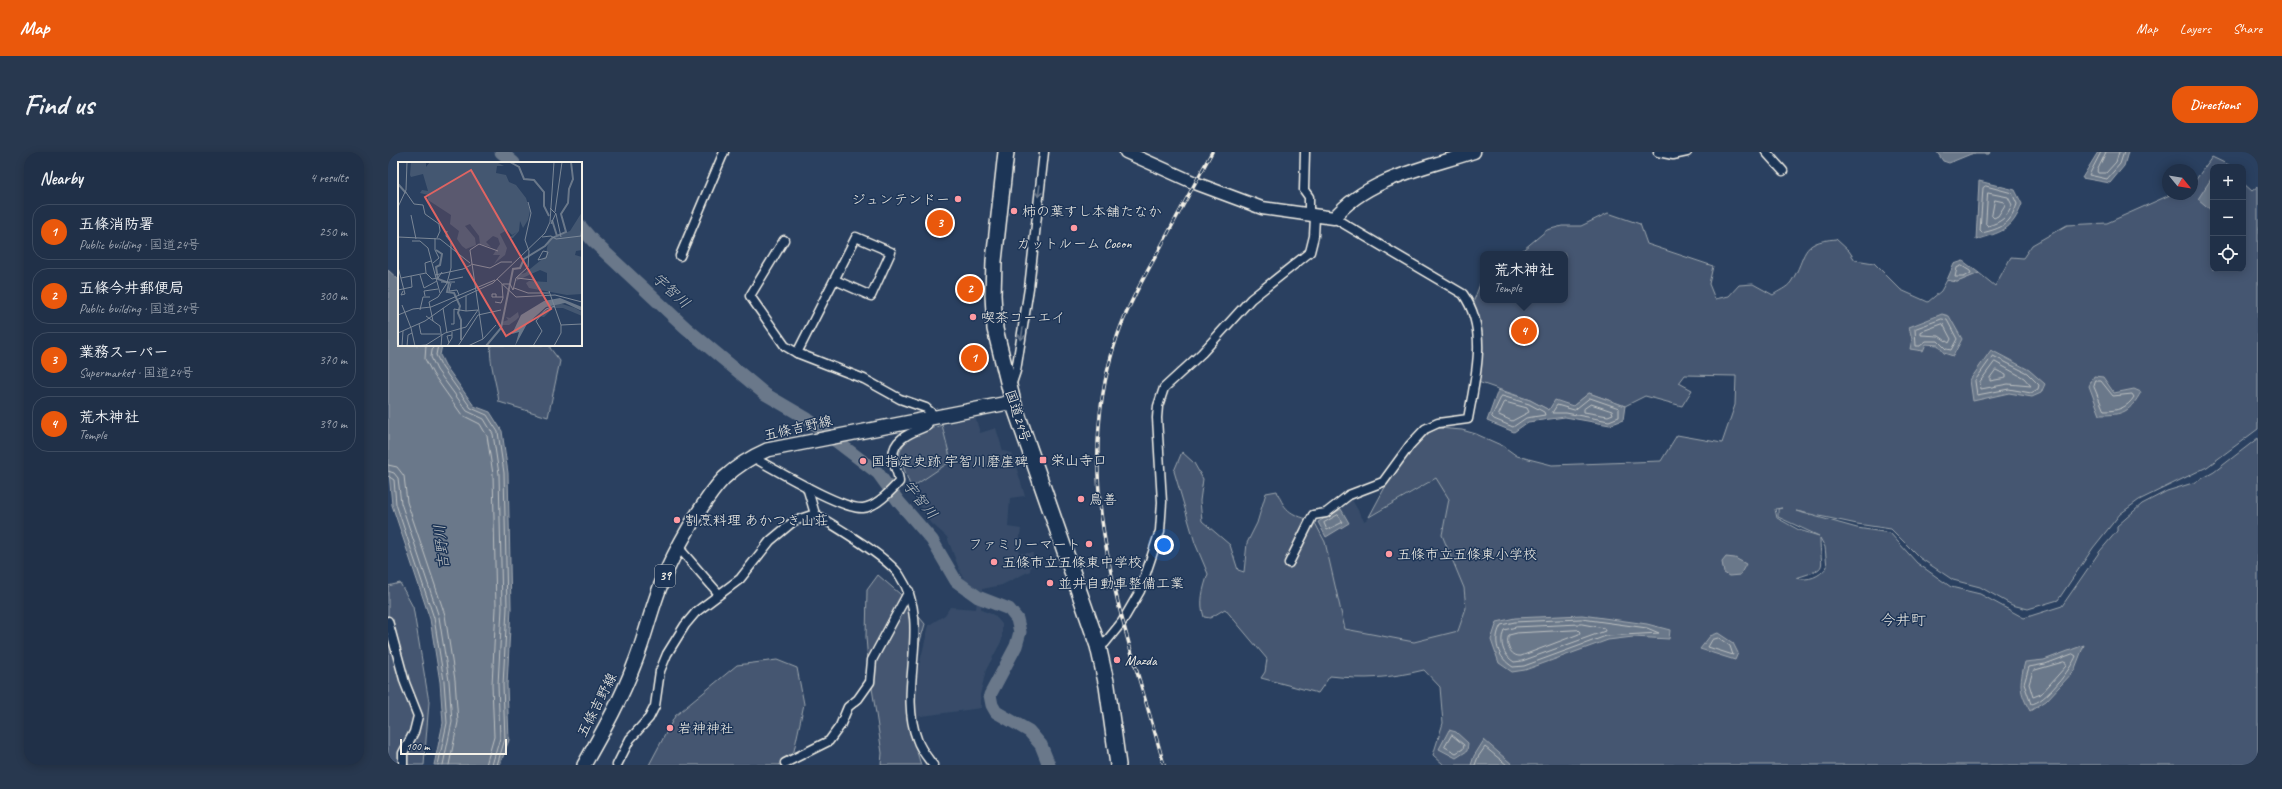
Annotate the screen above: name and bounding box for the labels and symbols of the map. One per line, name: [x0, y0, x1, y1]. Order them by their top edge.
inset map: [398, 162, 582, 346]
north arrow: [2162, 164, 2198, 200]
one-way arrow: [1035, 184, 1043, 197]
place label: ジュンテンドー: [851, 191, 950, 208]
marker: ジュンテンドー: [953, 194, 963, 204]
place label: 柿の葉すし本舗たなか: [1022, 203, 1162, 220]
marker: 柿の葉すし本舗たなか: [1009, 206, 1019, 216]
pin: 3: [927, 208, 953, 238]
marker: カットルーム Cocon: [1069, 223, 1079, 233]
place label: カットルーム Cocon: [1016, 235, 1132, 252]
water label: 宇智川: [648, 269, 694, 313]
pin: 2: [957, 274, 983, 304]
place label: 喫茶コーエイ: [981, 309, 1065, 326]
marker: 喫茶コーエイ: [968, 312, 978, 322]
pin: 4: [1511, 316, 1537, 346]
one-way arrow: [1018, 327, 1026, 340]
pin: 1: [961, 343, 987, 373]
street label: 国道24号: [1001, 387, 1035, 445]
street label: 五條吉野線: [762, 412, 834, 444]
place label: 栄山寺口: [1051, 452, 1107, 469]
place label: 国指定史跡 宇智川磨崖碑: [871, 453, 1028, 470]
marker: 栄山寺口: [1038, 455, 1048, 465]
marker: 国指定史跡 宇智川磨崖碑: [858, 456, 868, 466]
water label: 宇智川: [898, 477, 942, 523]
place label: 鳥善: [1089, 491, 1117, 508]
marker: 鳥善: [1076, 494, 1086, 504]
place label: 割烹料理 あかつき山荘: [685, 512, 828, 529]
marker: 割烹料理 あかつき山荘: [672, 515, 682, 525]
water label: 吉野川: [430, 524, 454, 570]
your location: [1154, 535, 1174, 555]
place label: ファミリーマート: [969, 536, 1081, 553]
marker: ファミリーマート: [1084, 539, 1094, 549]
place label: 五條市立五條東小学校: [1397, 546, 1537, 563]
marker: 五條市立五條東小学校: [1384, 549, 1394, 559]
place label: 五條市立五條東中学校: [1002, 554, 1142, 571]
marker: 五條市立五條東中学校: [989, 557, 999, 567]
road number: 39: [655, 565, 675, 587]
place label: 並井自動車整備工業: [1058, 575, 1184, 592]
marker: 並井自動車整備工業: [1045, 578, 1055, 588]
district label: 今井町: [1880, 611, 1926, 630]
place label: Mazda: [1125, 652, 1158, 669]
marker: Mazda: [1112, 655, 1122, 665]
street label: 五條吉野線: [574, 670, 620, 740]
place label: 岩神神社: [678, 720, 734, 737]
marker: 岩神神社: [665, 723, 675, 733]
scale bar: [400, 737, 507, 756]

